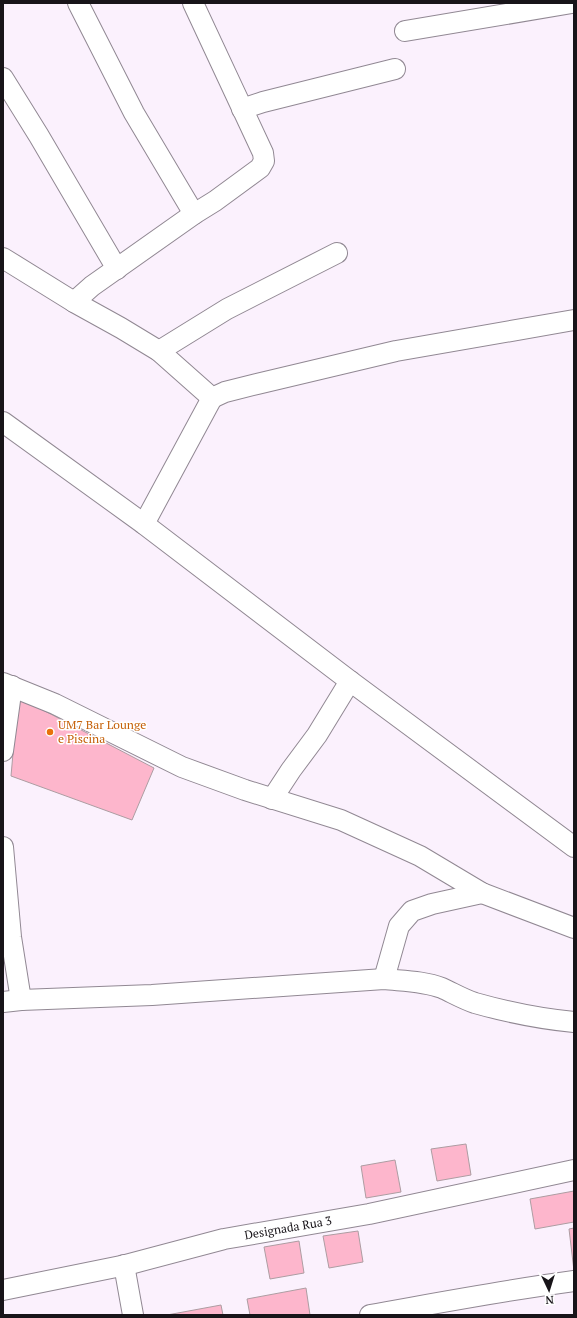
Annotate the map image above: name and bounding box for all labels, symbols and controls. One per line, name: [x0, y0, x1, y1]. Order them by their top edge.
place label: UM7 Bar Lounge e Piscina: [58, 717, 146, 746]
marker: UM7 Bar Lounge e Piscina: [45, 727, 55, 737]
street label: Designada Rua 3: [243, 1213, 333, 1242]
north arrow: [529, 1270, 569, 1310]
text: N: [544, 1293, 554, 1307]

